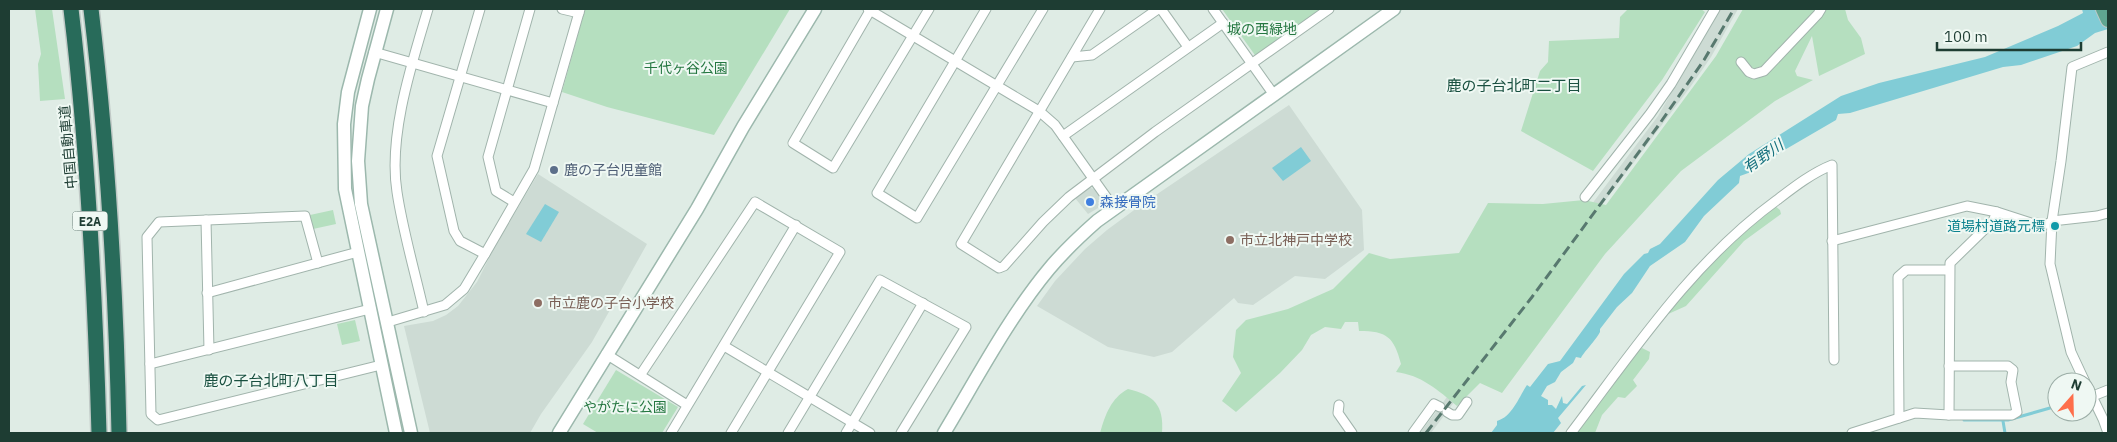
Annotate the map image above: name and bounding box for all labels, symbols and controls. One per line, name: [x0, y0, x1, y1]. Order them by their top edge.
park label: 城の西緑地: [1227, 20, 1297, 38]
scale bar: [1937, 20, 2081, 52]
text: 100 m: [1944, 27, 1988, 46]
park label: 千代ヶ谷公園: [644, 59, 728, 77]
district label: 鹿の子台北町二丁目: [1446, 76, 1582, 95]
street label: 中国自動車道: [55, 104, 81, 190]
water label: 有野川: [1739, 134, 1789, 177]
place label: 鹿の子台児童館: [564, 161, 662, 179]
marker: 鹿の子台児童館: [548, 164, 560, 176]
place label: 森接骨院: [1100, 193, 1156, 211]
marker: 森接骨院: [1084, 196, 1096, 208]
road number: E2A: [72, 212, 108, 230]
place label: 道場村道路元標: [1947, 217, 2045, 235]
marker: 道場村道路元標: [2049, 220, 2061, 232]
place label: 市立北神戸中学校: [1240, 231, 1352, 249]
marker: 市立北神戸中学校: [1224, 234, 1236, 246]
place label: 市立鹿の子台小学校: [548, 294, 674, 312]
marker: 市立鹿の子台小学校: [532, 297, 544, 309]
district label: 鹿の子台北町八丁目: [203, 371, 339, 390]
north arrow: [2047, 372, 2097, 422]
text: N: [2069, 375, 2084, 395]
park label: やがたに公園: [583, 398, 667, 416]

